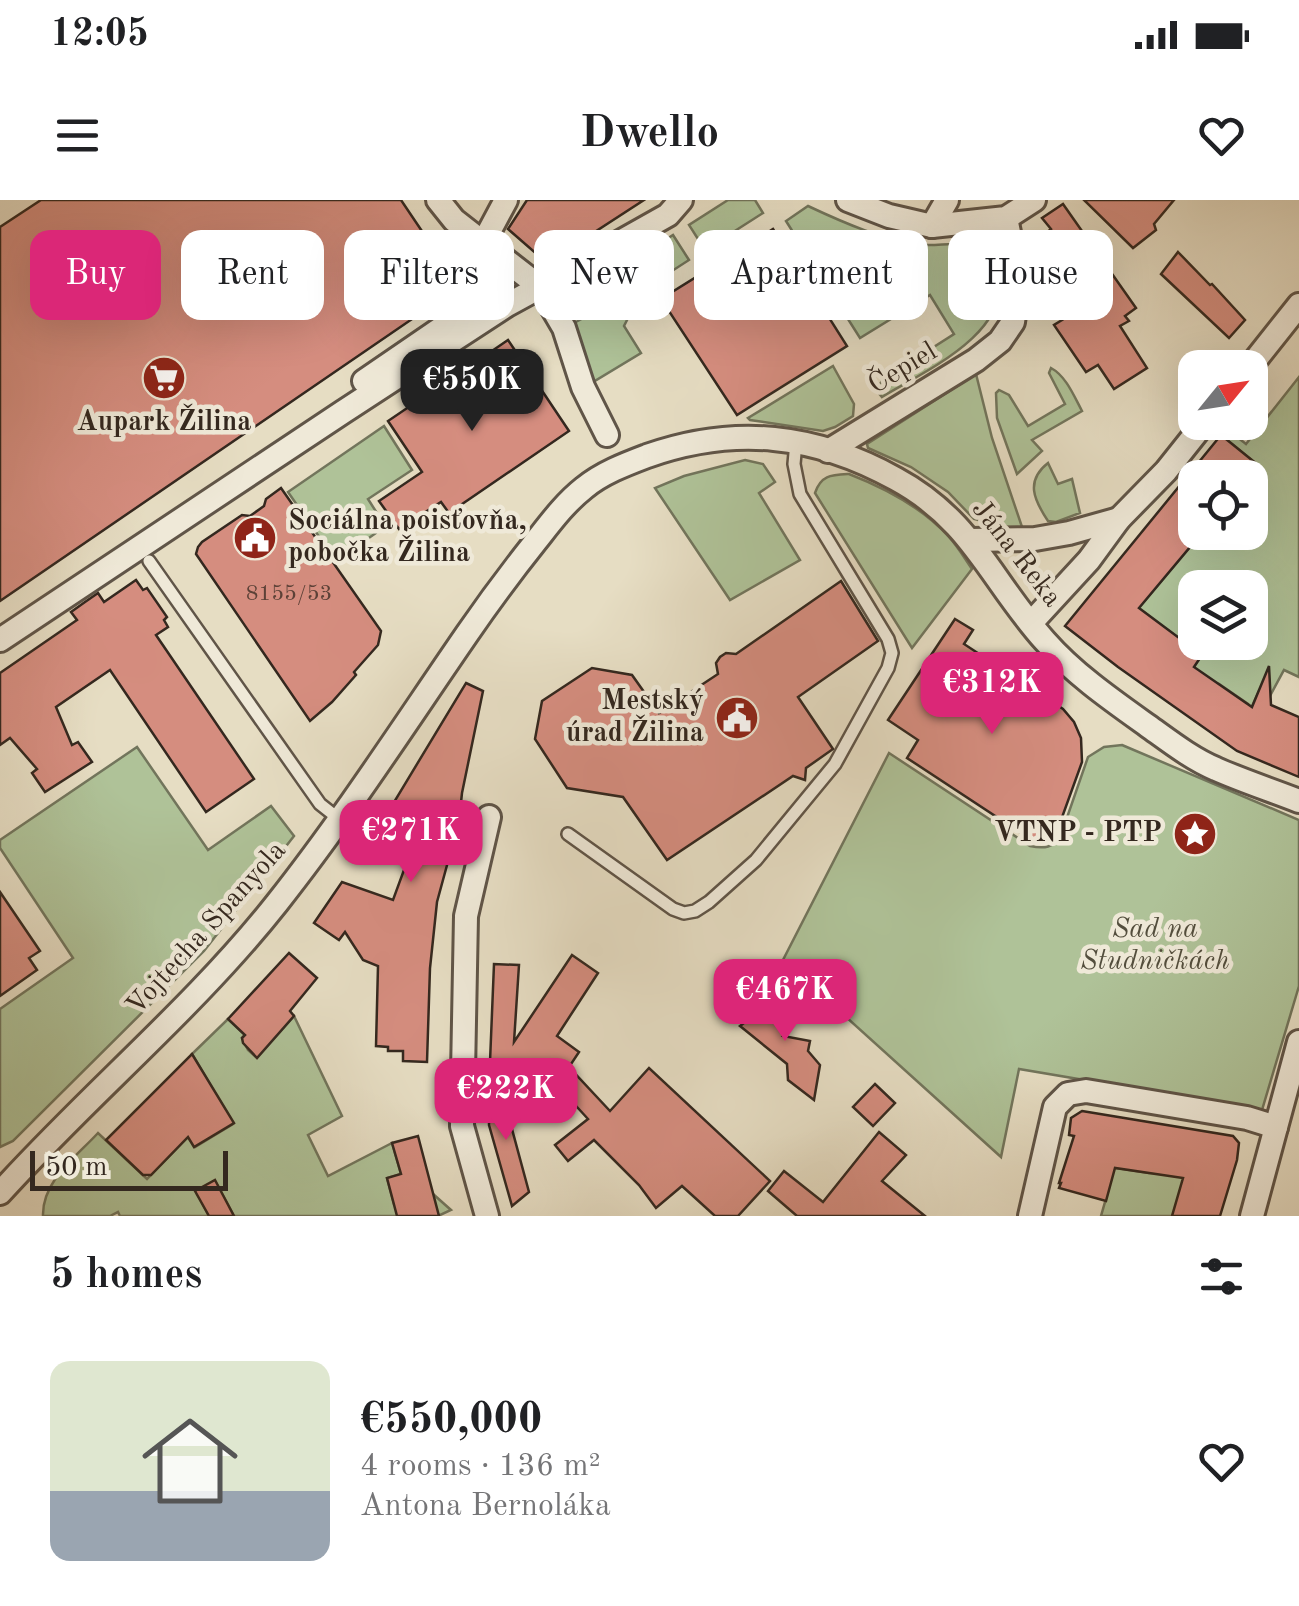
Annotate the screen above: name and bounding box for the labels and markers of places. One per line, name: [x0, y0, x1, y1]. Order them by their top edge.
pin: €550K: [402, 349, 542, 434]
supermarket icon: Aupark Žilina: [141, 355, 187, 401]
place label: Aupark Žilina: [77, 403, 251, 437]
place label: Sociálna poisťovňa, pobočka Žilina: [288, 508, 527, 568]
public building icon: Sociálna poisťovňa, pobočka Žilina: [232, 515, 278, 561]
pin: €312K: [922, 652, 1062, 737]
place label: Mestský úrad Žilina: [566, 688, 704, 748]
public building icon: Mestský úrad Žilina: [714, 695, 760, 741]
pin: €271K: [341, 800, 481, 885]
place icon: VTNP - PTP: [1172, 811, 1218, 857]
place label: VTNP - PTP: [994, 820, 1162, 848]
pin: €467K: [715, 959, 855, 1044]
pin: €222K: [436, 1058, 576, 1143]

